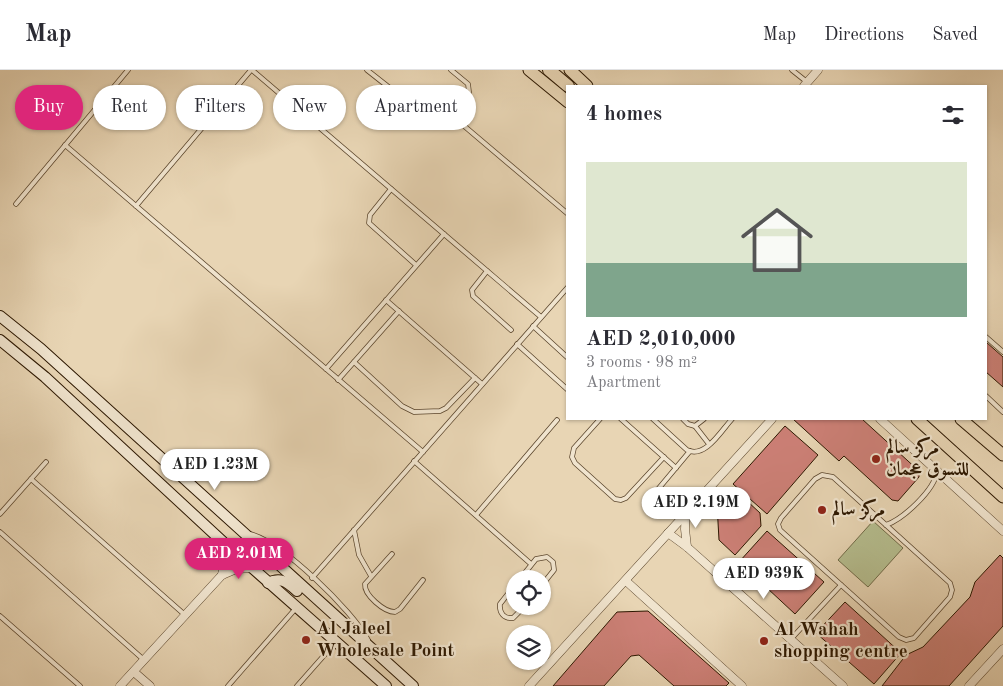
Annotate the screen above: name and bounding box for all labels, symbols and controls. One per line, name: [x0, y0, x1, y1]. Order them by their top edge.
text: Map: [25, 23, 72, 47]
text: Map: [763, 26, 796, 44]
text: Directions: [824, 26, 904, 44]
text: Saved: [932, 26, 978, 44]
chip: Buy: [15, 85, 83, 130]
chip: Rent: [93, 85, 166, 130]
chip: Filters: [176, 85, 263, 130]
chip: New: [273, 85, 346, 130]
chip: Apartment: [356, 85, 476, 130]
icon: filters: [939, 101, 967, 129]
text: 4 homes: [586, 104, 662, 125]
icon: home: [732, 195, 822, 285]
text: AED 2,010,000: [586, 329, 736, 350]
text: 3 rooms · 98 m²: [586, 355, 697, 371]
text: Apartment: [586, 375, 661, 391]
place label: مركز سالم للتسوق عجمان: [886, 436, 969, 481]
pin: AED 1.23M: [158, 448, 272, 491]
marker: مركز سالم للتسوق عجمان: [870, 453, 882, 465]
text: AED 1.23M: [172, 457, 258, 473]
pin: AED 2.19M: [639, 486, 753, 529]
text: AED 2.19M: [653, 495, 739, 511]
place label: مركز سالم: [832, 498, 885, 525]
marker: مركز سالم: [816, 504, 828, 516]
pin: AED 2.01M: [182, 538, 296, 580]
text: AED 2.01M: [196, 546, 282, 562]
pin: AED 939K: [712, 558, 816, 600]
text: AED 939K: [724, 566, 804, 582]
map controls: [506, 570, 551, 670]
button: locate: [506, 570, 551, 615]
place label: Al Jaleel Wholesale Point: [316, 620, 455, 661]
place label: Al Wahah shopping centre: [774, 621, 908, 662]
button: layers: [506, 625, 551, 670]
marker: Al Jaleel Wholesale Point: [300, 634, 312, 646]
marker: Al Wahah shopping centre: [758, 635, 770, 647]

